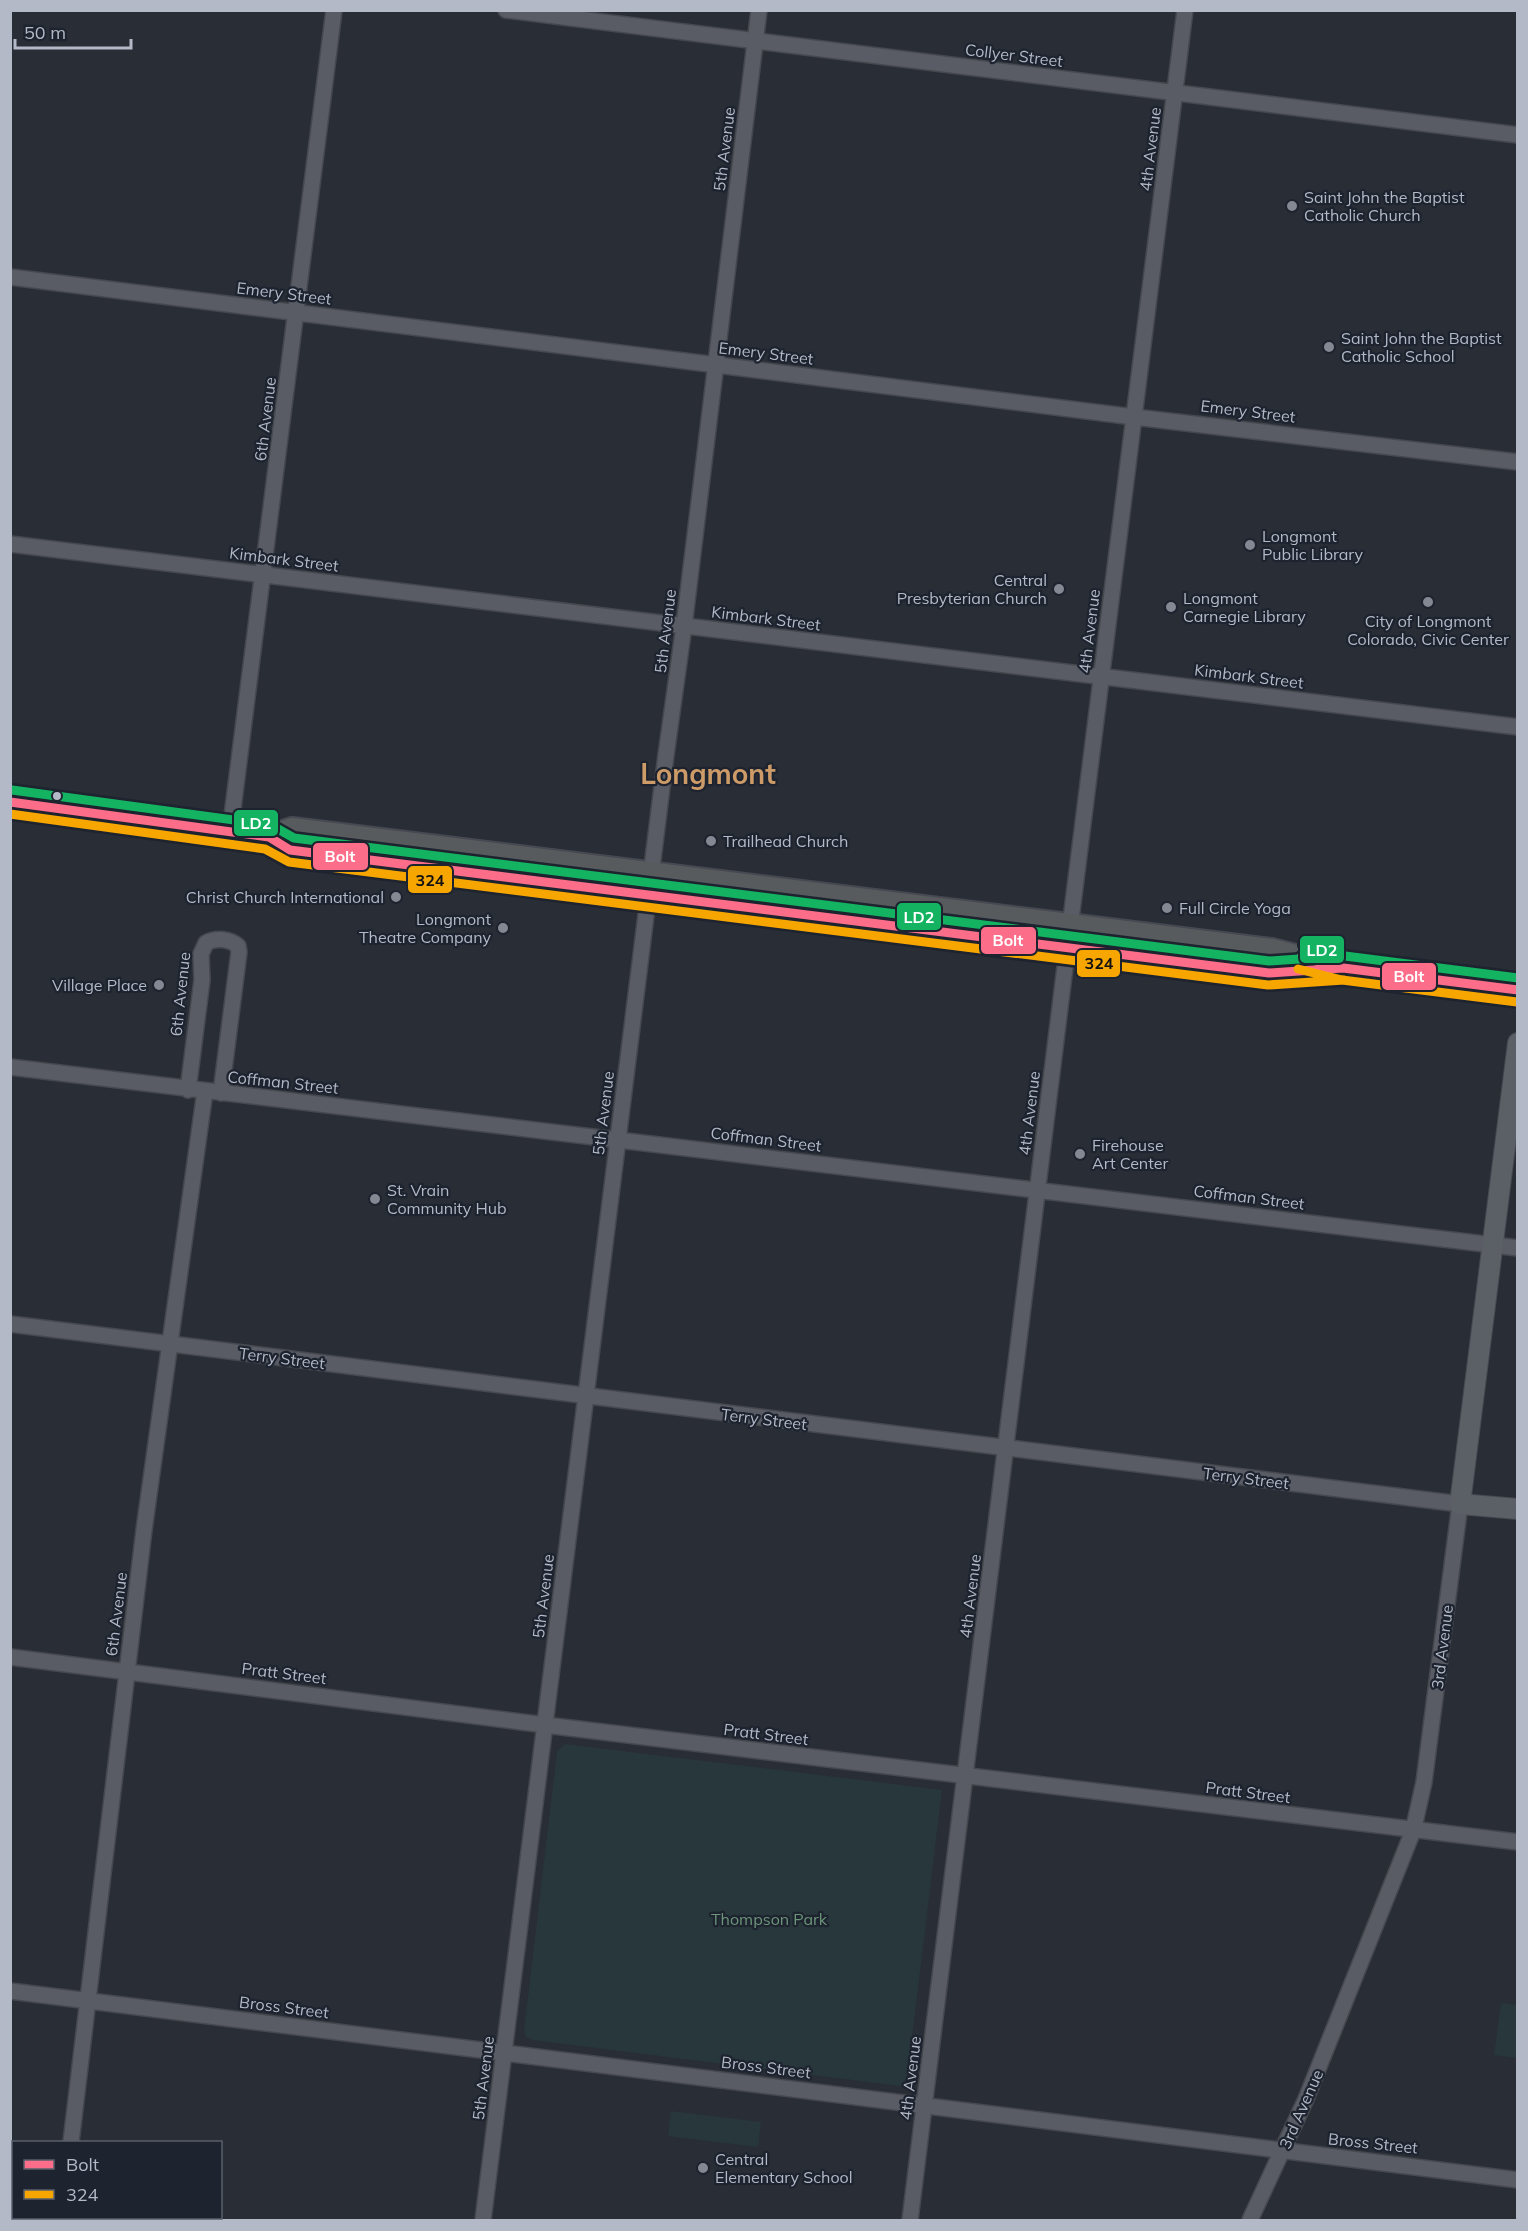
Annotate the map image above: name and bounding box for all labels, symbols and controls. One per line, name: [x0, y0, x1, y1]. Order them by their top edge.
scale bar: [15, 12, 130, 50]
text: 50 m: [24, 21, 66, 44]
street label: Collyer Street: [964, 39, 1064, 71]
street label: 5th Avenue: [709, 106, 739, 192]
street label: 4th Avenue: [1135, 106, 1165, 192]
place label: Saint John the Baptist Catholic Church: [1304, 187, 1465, 225]
marker: Saint John the Baptist Catholic Church: [1285, 199, 1299, 213]
street label: Emery Street: [235, 277, 333, 309]
place label: Saint John the Baptist Catholic School: [1341, 328, 1502, 366]
street label: Emery Street: [717, 337, 815, 369]
marker: Saint John the Baptist Catholic School: [1322, 340, 1336, 354]
street label: 6th Avenue: [250, 376, 280, 462]
street label: Emery Street: [1199, 395, 1297, 427]
place label: Longmont Public Library: [1262, 526, 1364, 564]
marker: Longmont Public Library: [1243, 538, 1257, 552]
street label: Kimbark Street: [228, 542, 340, 576]
place label: Central Presbyterian Church: [897, 570, 1047, 608]
marker: Central Presbyterian Church: [1052, 582, 1066, 596]
street label: 5th Avenue: [650, 588, 680, 674]
street label: 4th Avenue: [1074, 588, 1104, 674]
place label: Longmont Carnegie Library: [1183, 588, 1306, 626]
marker: City of Longmont Colorado, Civic Center: [1421, 595, 1435, 609]
marker: Longmont Carnegie Library: [1164, 600, 1178, 614]
street label: Kimbark Street: [710, 601, 822, 635]
place label: City of Longmont Colorado, Civic Center: [1347, 611, 1509, 649]
street label: Kimbark Street: [1193, 659, 1305, 693]
district label: Longmont: [640, 756, 776, 791]
unlabelled marker: [51, 790, 63, 802]
line badge: LD2: [233, 809, 279, 837]
text: LD2: [241, 813, 271, 833]
place label: Trailhead Church: [723, 831, 848, 851]
marker: Trailhead Church: [704, 834, 718, 848]
line badge: Bolt: [312, 842, 369, 871]
text: Bolt: [325, 846, 355, 866]
line badge: 324: [407, 865, 453, 894]
text: 324: [416, 870, 445, 890]
place label: Christ Church International: [186, 887, 384, 907]
marker: Christ Church International: [389, 890, 403, 904]
place label: Full Circle Yoga: [1179, 898, 1291, 918]
marker: Full Circle Yoga: [1160, 901, 1174, 915]
line badge: LD2: [896, 902, 942, 931]
text: LD2: [904, 907, 934, 927]
place label: Longmont Theatre Company: [359, 909, 491, 947]
marker: Longmont Theatre Company: [496, 921, 510, 935]
line badge: Bolt: [980, 926, 1037, 955]
text: Bolt: [993, 930, 1023, 950]
line badge: LD2: [1299, 935, 1345, 964]
text: LD2: [1307, 940, 1337, 960]
line badge: 324: [1076, 949, 1121, 978]
street label: 6th Avenue: [166, 951, 194, 1037]
text: 324: [1085, 953, 1114, 973]
line badge: Bolt: [1381, 962, 1437, 991]
text: Bolt: [1394, 966, 1424, 986]
place label: Village Place: [52, 975, 147, 995]
marker: Village Place: [152, 978, 166, 992]
street label: Coffman Street: [227, 1066, 340, 1098]
street label: 5th Avenue: [588, 1070, 618, 1156]
street label: 4th Avenue: [1014, 1070, 1044, 1156]
street label: Coffman Street: [709, 1122, 823, 1156]
place label: Firehouse Art Center: [1092, 1135, 1168, 1173]
marker: Firehouse Art Center: [1073, 1147, 1087, 1161]
place label: St. Vrain Community Hub: [387, 1180, 507, 1218]
street label: Coffman Street: [1192, 1180, 1306, 1214]
marker: St. Vrain Community Hub: [368, 1192, 382, 1206]
street label: Terry Street: [238, 1343, 326, 1373]
street label: Terry Street: [720, 1404, 808, 1434]
street label: Terry Street: [1202, 1463, 1290, 1493]
street label: 5th Avenue: [528, 1553, 558, 1639]
street label: 4th Avenue: [955, 1553, 985, 1639]
street label: 6th Avenue: [101, 1571, 131, 1657]
street label: 3rd Avenue: [1427, 1604, 1457, 1690]
street label: Pratt Street: [241, 1658, 328, 1688]
street label: Pratt Street: [723, 1719, 810, 1749]
street label: Pratt Street: [1205, 1777, 1292, 1807]
park label: Thompson Park: [711, 1909, 828, 1929]
street label: Bross Street: [238, 1992, 330, 2022]
street label: 5th Avenue: [468, 2035, 498, 2121]
street label: 4th Avenue: [895, 2035, 925, 2121]
street label: Bross Street: [720, 2052, 812, 2082]
street label: 3rd Avenue: [1275, 2066, 1327, 2152]
street label: Bross Street: [1327, 2128, 1419, 2158]
legend: [12, 2141, 222, 2219]
place label: Central Elementary School: [715, 2149, 853, 2187]
text: Bolt: [66, 2153, 99, 2176]
marker: Central Elementary School: [696, 2161, 710, 2175]
text: 324: [66, 2183, 99, 2206]

